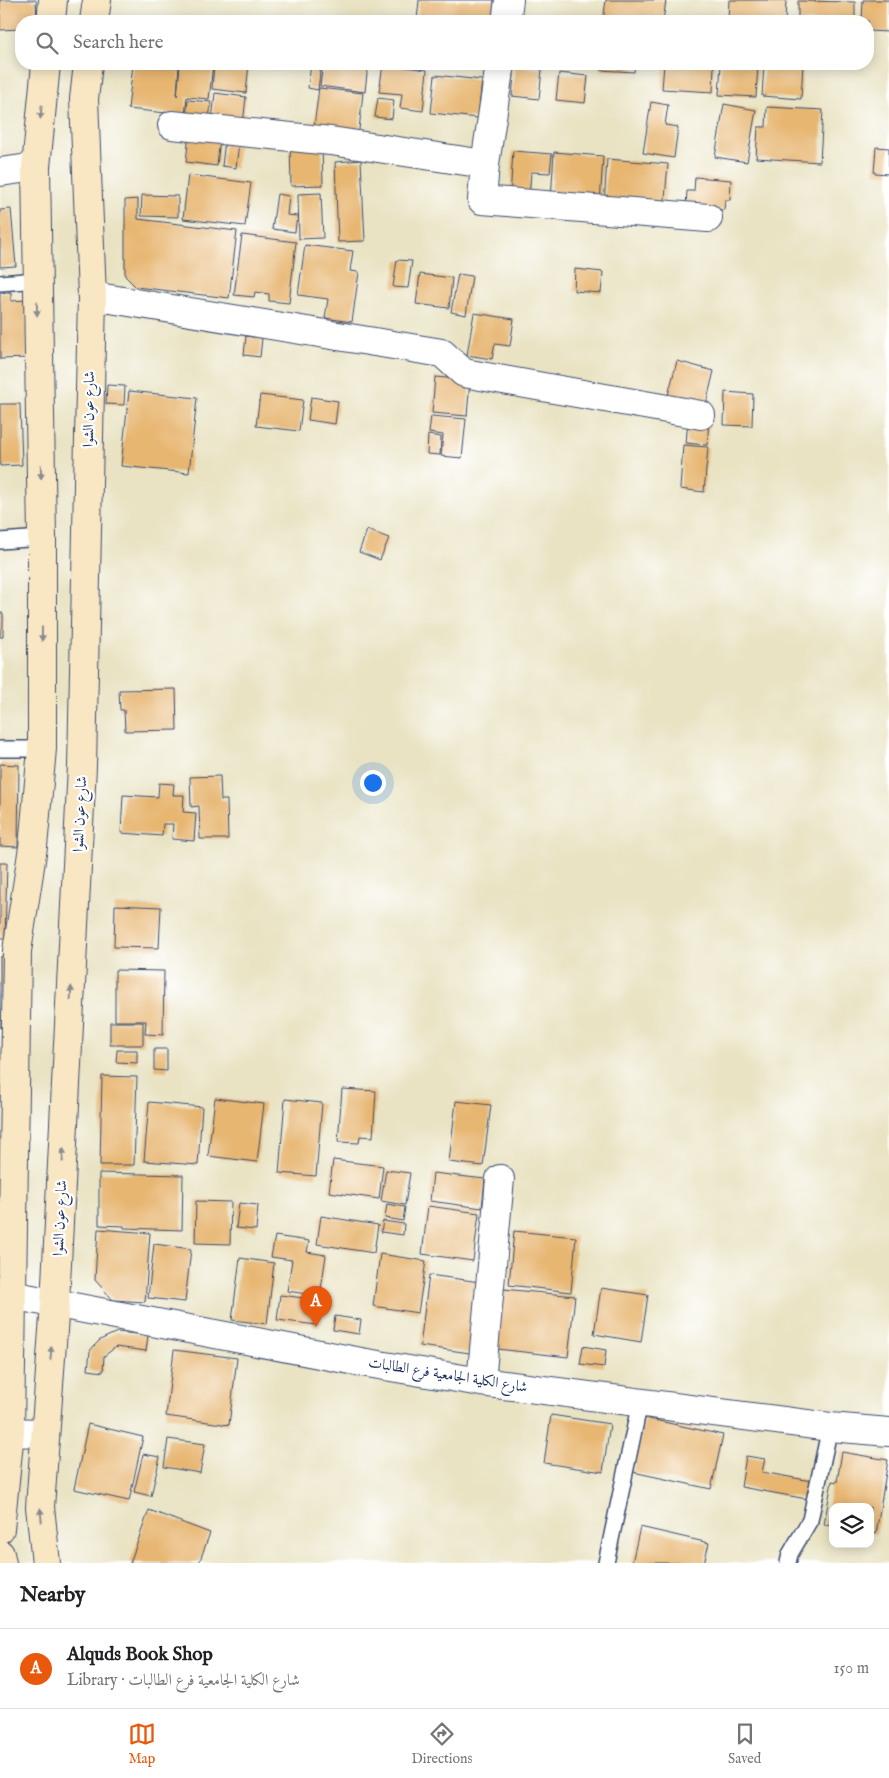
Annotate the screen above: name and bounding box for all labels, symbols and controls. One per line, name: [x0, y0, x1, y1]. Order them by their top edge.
search box: [15, 15, 874, 70]
icon: search: [33, 29, 61, 57]
text: Search here: [73, 31, 164, 55]
one-way arrow: [37, 105, 45, 121]
one-way arrow: [34, 302, 42, 318]
street label: شارع عون الشوا: [79, 371, 102, 447]
one-way arrow: [37, 464, 45, 480]
one-way arrow: [38, 627, 46, 643]
your location: [360, 770, 386, 796]
street label: شارع عون الشوا: [69, 775, 94, 853]
one-way arrow: [67, 985, 75, 1001]
one-way arrow: [59, 1147, 67, 1163]
street label: شارع عون الشوا: [49, 1179, 74, 1257]
pin: A: [300, 1286, 332, 1327]
one-way arrow: [48, 1344, 56, 1360]
street label: شارع الكلية الجامعية فرع الطالبات: [367, 1353, 529, 1400]
map controls: [829, 1503, 874, 1548]
button: layers: [829, 1503, 874, 1548]
one-way arrow: [37, 1506, 45, 1522]
text: Nearby: [20, 1582, 85, 1609]
text: Alquds Book Shop: [67, 1643, 213, 1667]
text: A: [31, 1659, 41, 1679]
text: 150 m: [834, 1659, 869, 1679]
text: Library · شارع الكلية الجامعية فرع الطالبات: [67, 1671, 300, 1691]
tab: Map: [128, 1720, 156, 1768]
tab: Directions: [411, 1720, 472, 1768]
tab: Saved: [728, 1720, 761, 1768]

